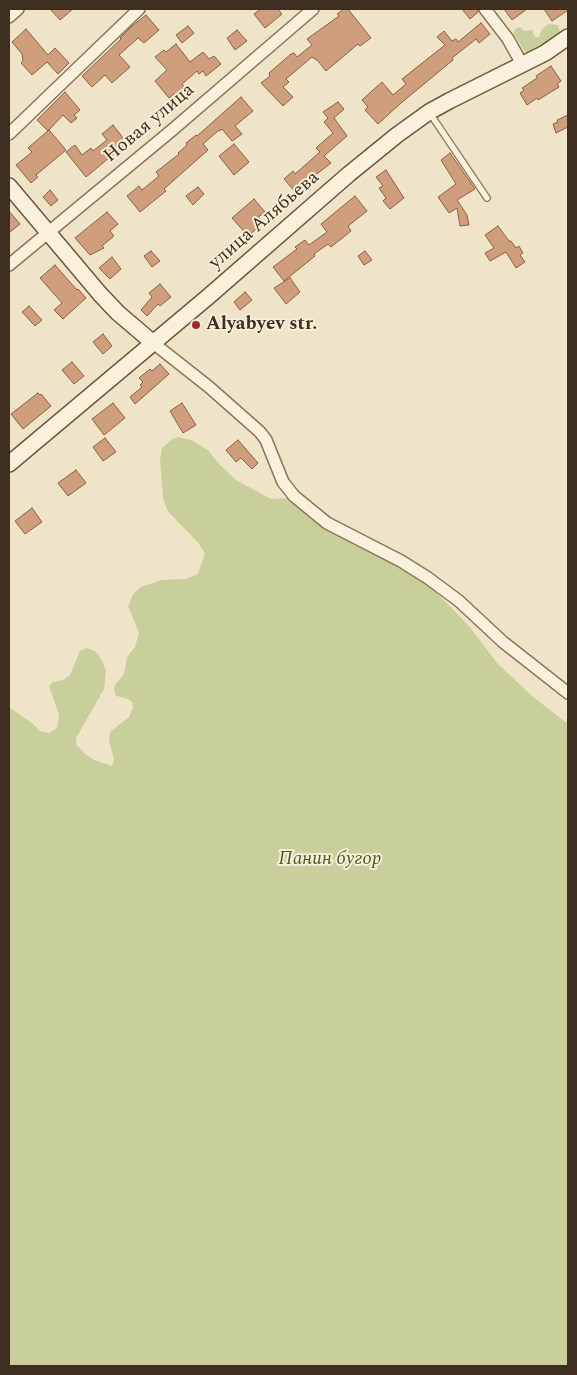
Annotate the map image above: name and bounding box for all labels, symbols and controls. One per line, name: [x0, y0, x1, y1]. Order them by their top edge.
street label: Новая улица: [100, 80, 200, 168]
street label: улица Алябьева: [205, 167, 325, 275]
place label: Alyabyev str.: [206, 314, 317, 336]
marker: Alyabyev str.: [190, 319, 202, 331]
park label: Панин бугор: [279, 849, 381, 871]

